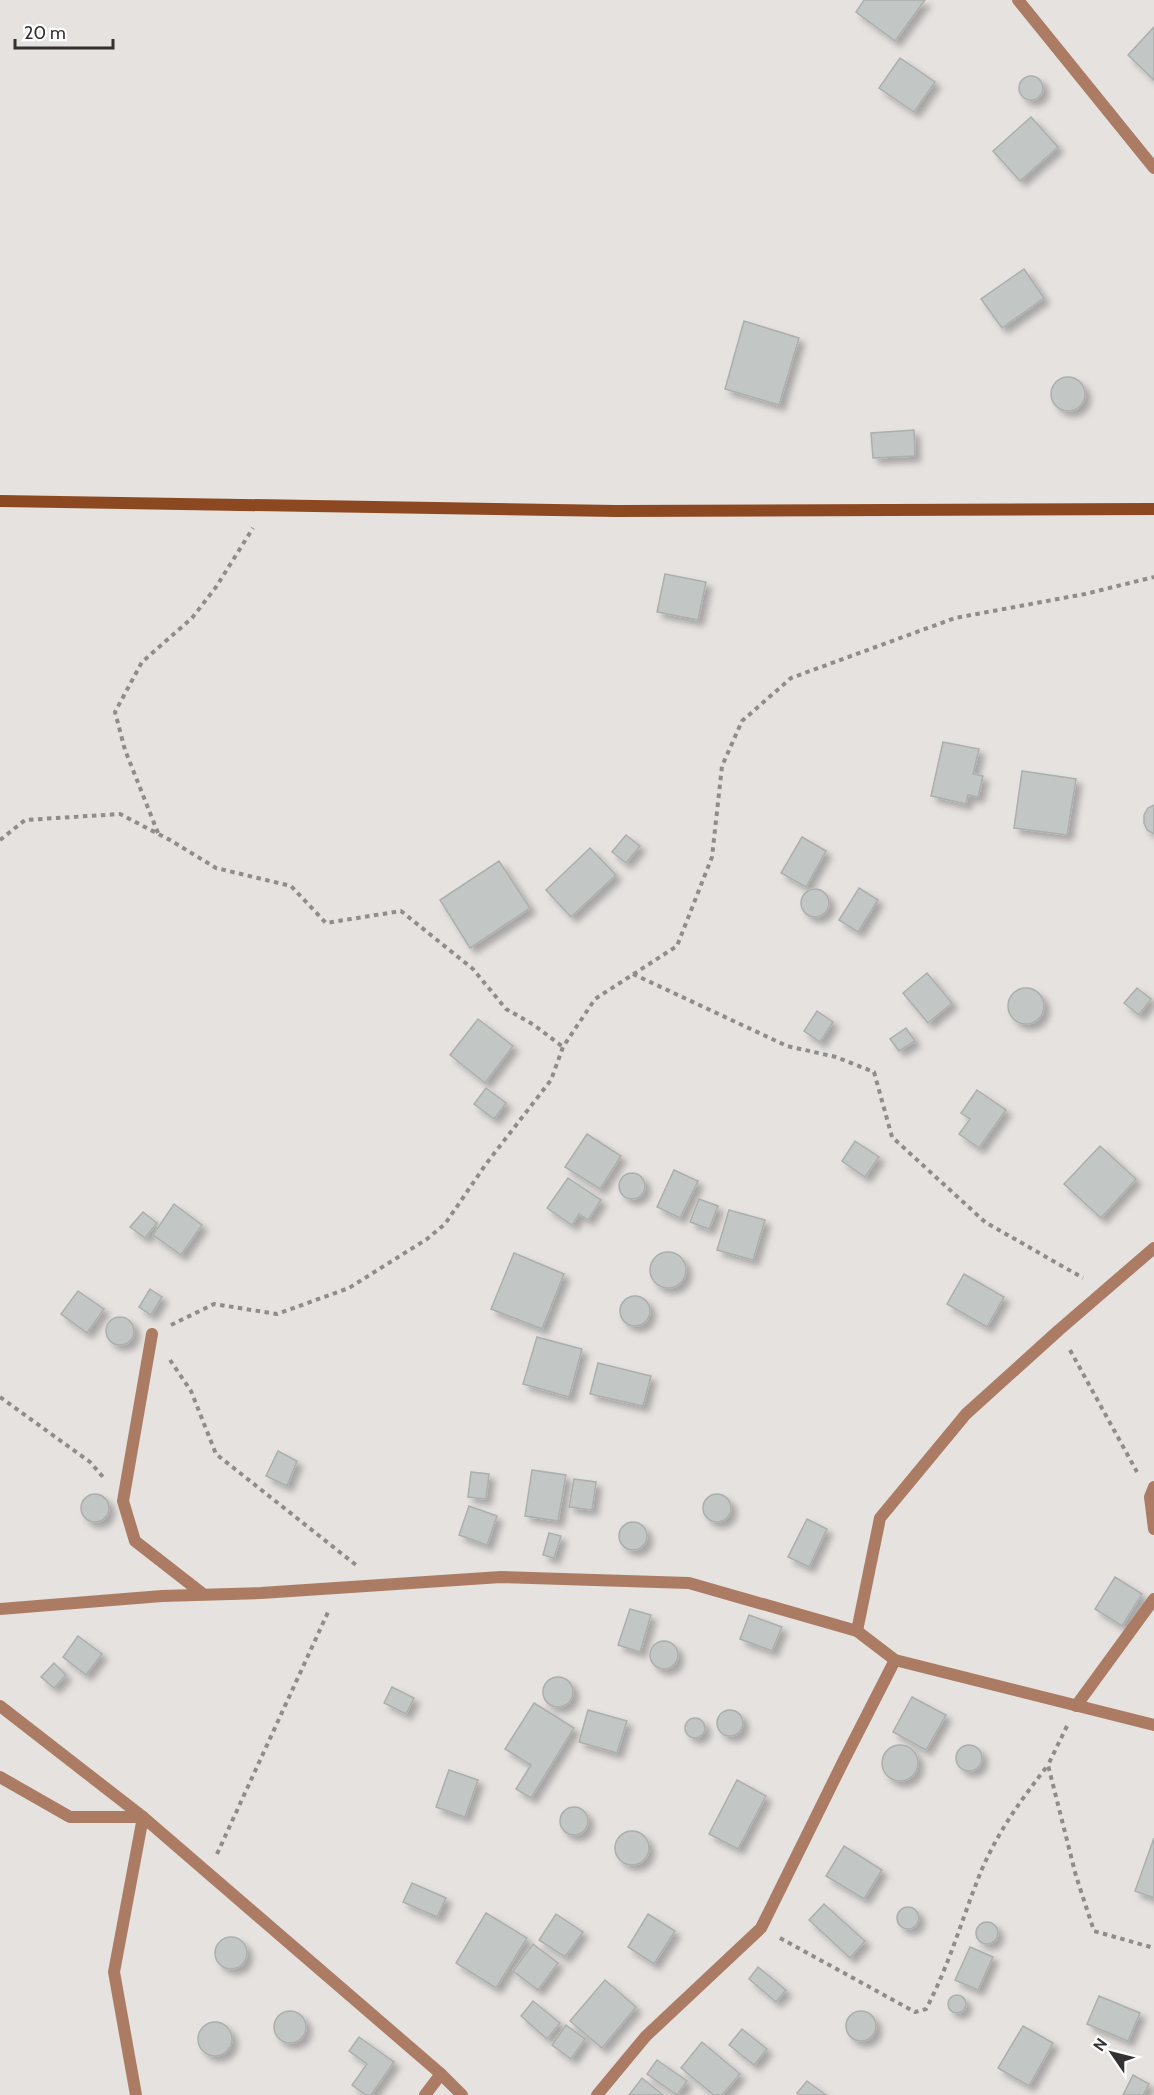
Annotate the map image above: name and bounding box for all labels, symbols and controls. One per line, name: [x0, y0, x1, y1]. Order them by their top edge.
scale bar: [15, 12, 112, 50]
text: 20 m: [24, 22, 66, 44]
north arrow: [1082, 2023, 1142, 2083]
text: N: [1089, 2035, 1111, 2055]

